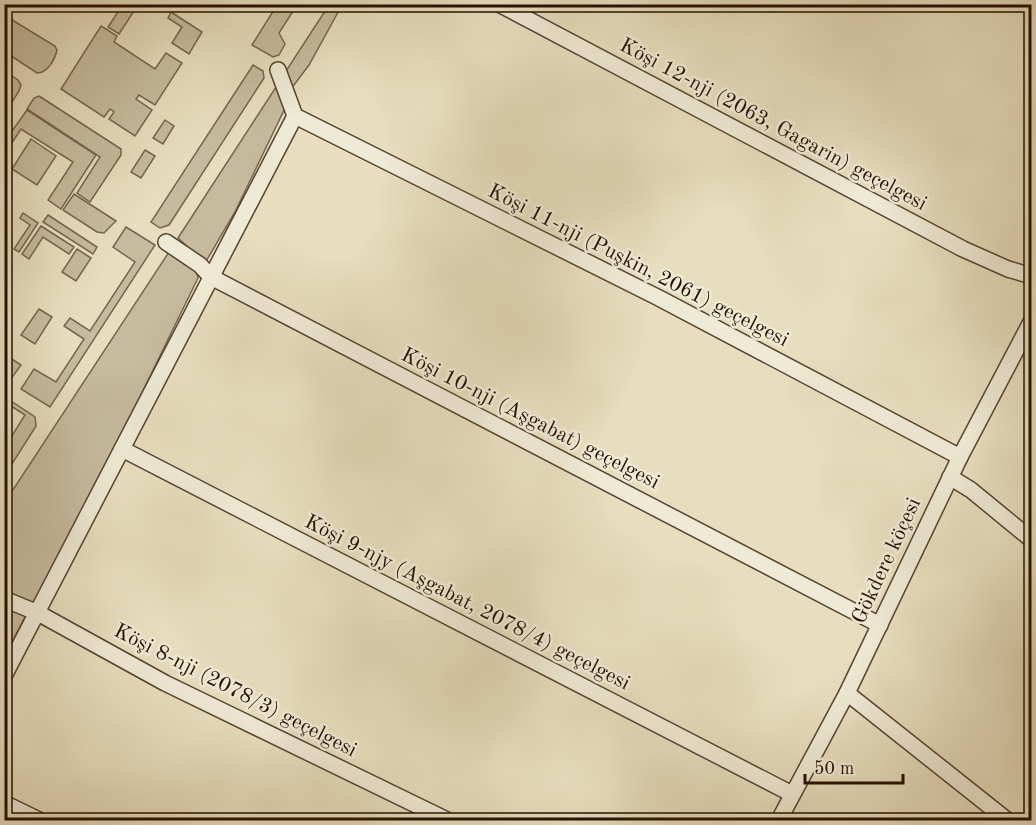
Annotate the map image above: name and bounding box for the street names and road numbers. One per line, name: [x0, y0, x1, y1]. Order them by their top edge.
street label: Köşi 12-nji (2063, Gagarin) geçelgesi: [616, 35, 930, 215]
street label: Köşi 11-nji (Puşkin, 2061) geçelgesi: [484, 181, 792, 351]
street label: Köşi 10-nji (Aşgabat) geçelgesi: [397, 345, 663, 493]
street label: Gökdere köçesi: [849, 495, 925, 627]
street label: Köşi 9-njy (Aşgabat, 2078/4) geçelgesi: [301, 511, 633, 695]
street label: Köşi 8-nji (2078/3) geçelgesi: [110, 620, 360, 762]

